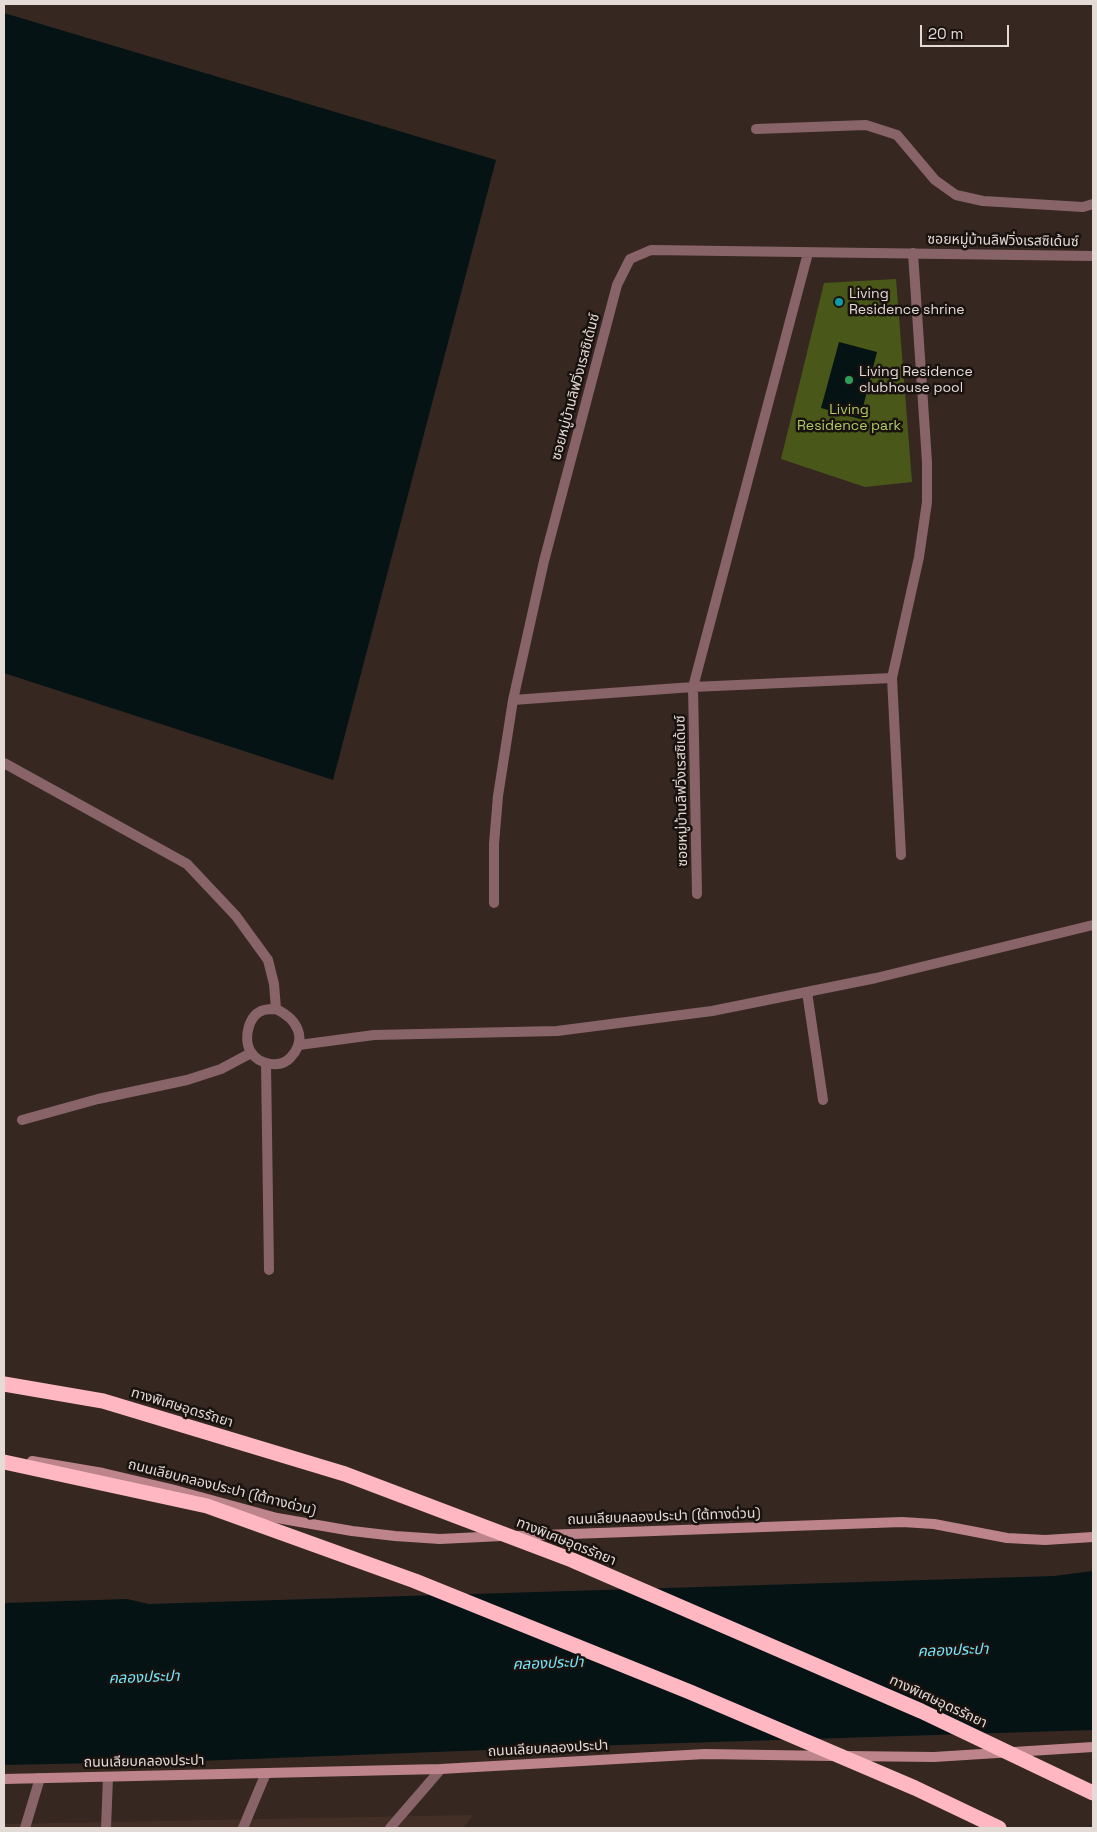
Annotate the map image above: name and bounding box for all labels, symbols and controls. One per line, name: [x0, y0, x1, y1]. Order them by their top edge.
scale bar: [922, 15, 1011, 47]
text: 20 m: [928, 24, 963, 43]
street label: ซอยหมู่บ้านลิฟวิ่งเรสซิเด้นซ์: [927, 231, 1079, 251]
place label: Living Residence shrine: [849, 286, 965, 318]
marker: Living Residence shrine: [833, 296, 845, 308]
street label: ซอยหมู่บ้านลิฟวิ่งเรสซิเด้นซ์: [548, 312, 604, 462]
place label: Living Residence clubhouse pool: [859, 364, 973, 397]
marker: Living Residence clubhouse pool: [843, 374, 855, 386]
park label: Living Residence park: [797, 402, 901, 434]
street label: ซอยหมู่บ้านลิฟวิ่งเรสซิเด้นซ์: [672, 715, 692, 867]
street label: ทางพิเศษอุดรรัถยา: [129, 1384, 235, 1432]
street label: ถนนเลียบคลองประปา (ใต้ทางด่วน): [126, 1456, 318, 1520]
street label: ถนนเลียบคลองประปา (ใต้ทางด่วน): [567, 1505, 761, 1529]
street label: ทางพิเศษอุดรรัถยา: [514, 1514, 618, 1570]
water label: คลองประปา: [917, 1641, 989, 1661]
water label: คลองประปา: [512, 1654, 584, 1674]
water label: คลองประปา: [108, 1668, 180, 1688]
street label: ทางพิเศษอุดรรัถยา: [886, 1672, 990, 1732]
street label: ถนนเลียบคลองประปา: [487, 1737, 609, 1761]
street label: ถนนเลียบคลองประปา: [84, 1753, 204, 1771]

